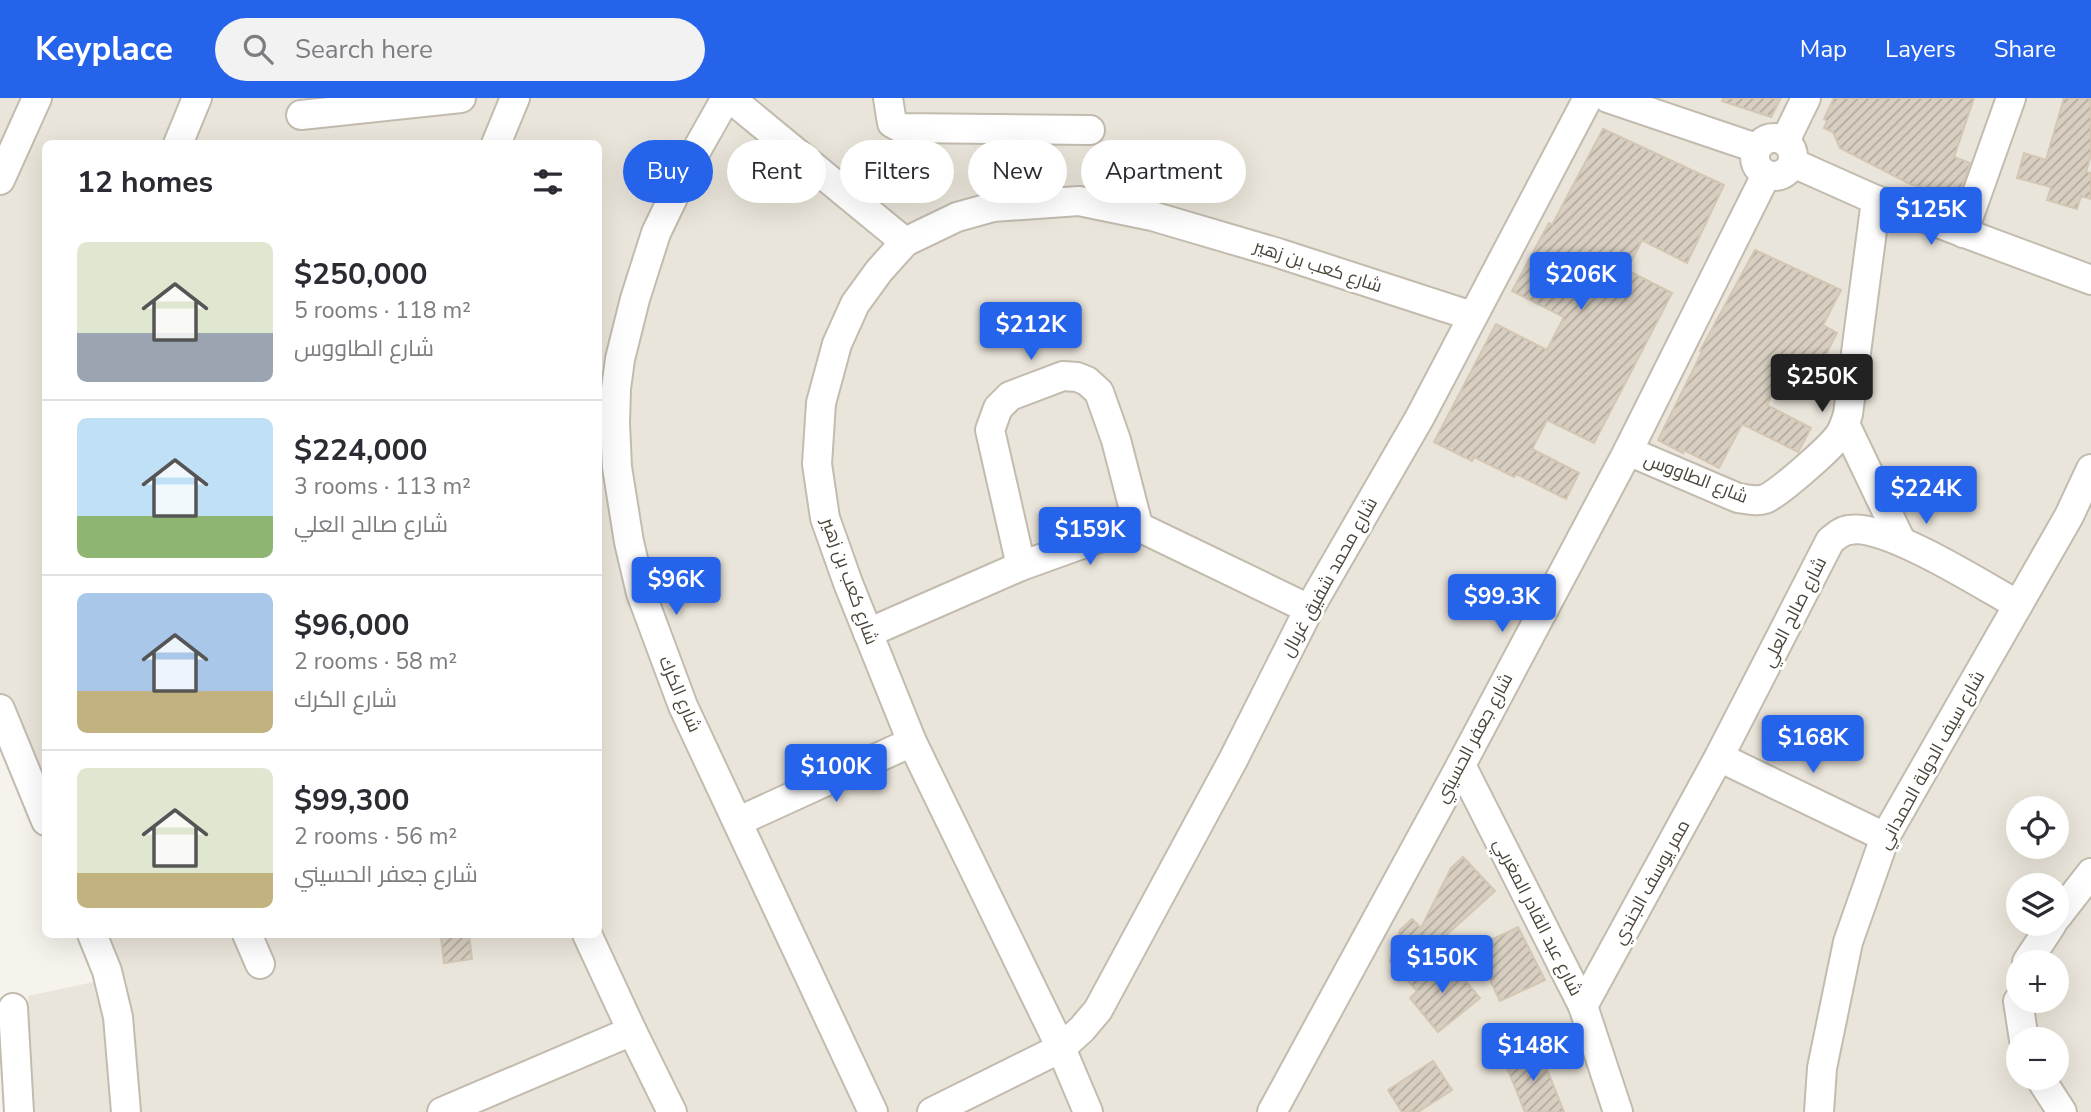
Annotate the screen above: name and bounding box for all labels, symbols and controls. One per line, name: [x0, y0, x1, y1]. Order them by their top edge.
search box: [215, 18, 705, 81]
text: Keyplace: [35, 27, 173, 72]
icon: search: [239, 30, 277, 68]
text: Search here: [295, 32, 433, 67]
text: Map: [1800, 33, 1847, 65]
text: Layers: [1885, 33, 1956, 65]
text: Share: [1994, 33, 2056, 65]
chip: Buy: [623, 140, 713, 203]
chip: Rent: [727, 140, 826, 203]
chip: Filters: [840, 140, 954, 203]
chip: New: [968, 140, 1067, 203]
chip: Apartment: [1081, 140, 1246, 203]
text: 12 homes: [77, 162, 213, 203]
icon: filters: [529, 163, 567, 201]
pin: $125K: [1882, 188, 1980, 247]
text: $125K: [1896, 194, 1966, 225]
street label: شارع كعب بن زهير: [1250, 234, 1385, 298]
pin: $206K: [1532, 252, 1630, 312]
text: $250,000: [294, 254, 427, 295]
text: $206K: [1546, 259, 1616, 290]
icon: home: [133, 270, 217, 354]
text: 5 rooms · 118 m²: [294, 295, 471, 326]
pin: $212K: [982, 302, 1080, 362]
text: $212K: [996, 309, 1066, 340]
text: شارع الطاووس: [294, 333, 434, 364]
pin: $250K: [1773, 354, 1871, 414]
text: $250K: [1787, 361, 1857, 392]
text: $224,000: [294, 430, 427, 471]
icon: home: [133, 446, 217, 530]
street label: شارع الطاووس: [1641, 447, 1751, 509]
pin: $224K: [1877, 466, 1975, 526]
text: 3 rooms · 113 m²: [294, 471, 471, 502]
text: $224K: [1891, 473, 1961, 504]
street label: شارع محمد شفيق غربال: [1275, 493, 1383, 661]
pin: $159K: [1041, 508, 1139, 567]
text: شارع صالح العلي: [294, 509, 448, 540]
street label: شارع كعب بن زهير: [816, 513, 884, 648]
text: $159K: [1055, 514, 1125, 545]
street label: شارع صالح العلي: [1756, 553, 1834, 672]
pin: $96K: [635, 558, 717, 617]
text: $96K: [648, 564, 704, 595]
pin: $99.3K: [1445, 574, 1559, 634]
text: $99.3K: [1464, 581, 1540, 612]
text: $96,000: [294, 605, 409, 646]
icon: home: [133, 621, 217, 705]
text: 2 rooms · 58 m²: [294, 646, 457, 677]
street label: شارع الكرك: [653, 652, 707, 736]
street label: شارع سيف الدولة الحمداني: [1872, 667, 1992, 854]
street label: شارع جعفر الحسيني: [1430, 669, 1520, 808]
text: شارع الكرك: [294, 684, 397, 715]
pin: $168K: [1764, 716, 1862, 775]
text: $168K: [1778, 722, 1848, 753]
pin: $100K: [787, 744, 885, 804]
text: $100K: [801, 751, 871, 782]
text: $99,300: [294, 780, 409, 821]
icon: home: [133, 796, 217, 880]
map controls: [2006, 796, 2069, 1090]
button: locate: [2006, 796, 2069, 859]
street label: ممر يوسف الجندي: [1607, 815, 1697, 950]
text: 2 rooms · 56 m²: [294, 821, 457, 852]
street label: شارع عبد القادر المغربي: [1486, 834, 1588, 1001]
text: شارع جعفر الحسيني: [294, 859, 478, 890]
button: layers: [2006, 873, 2069, 936]
pin: $150K: [1393, 936, 1491, 995]
text: $150K: [1407, 942, 1477, 973]
button: +: [2006, 950, 2069, 1013]
pin: $148K: [1484, 1024, 1582, 1083]
button: −: [2006, 1027, 2069, 1090]
text: $148K: [1498, 1030, 1568, 1061]

